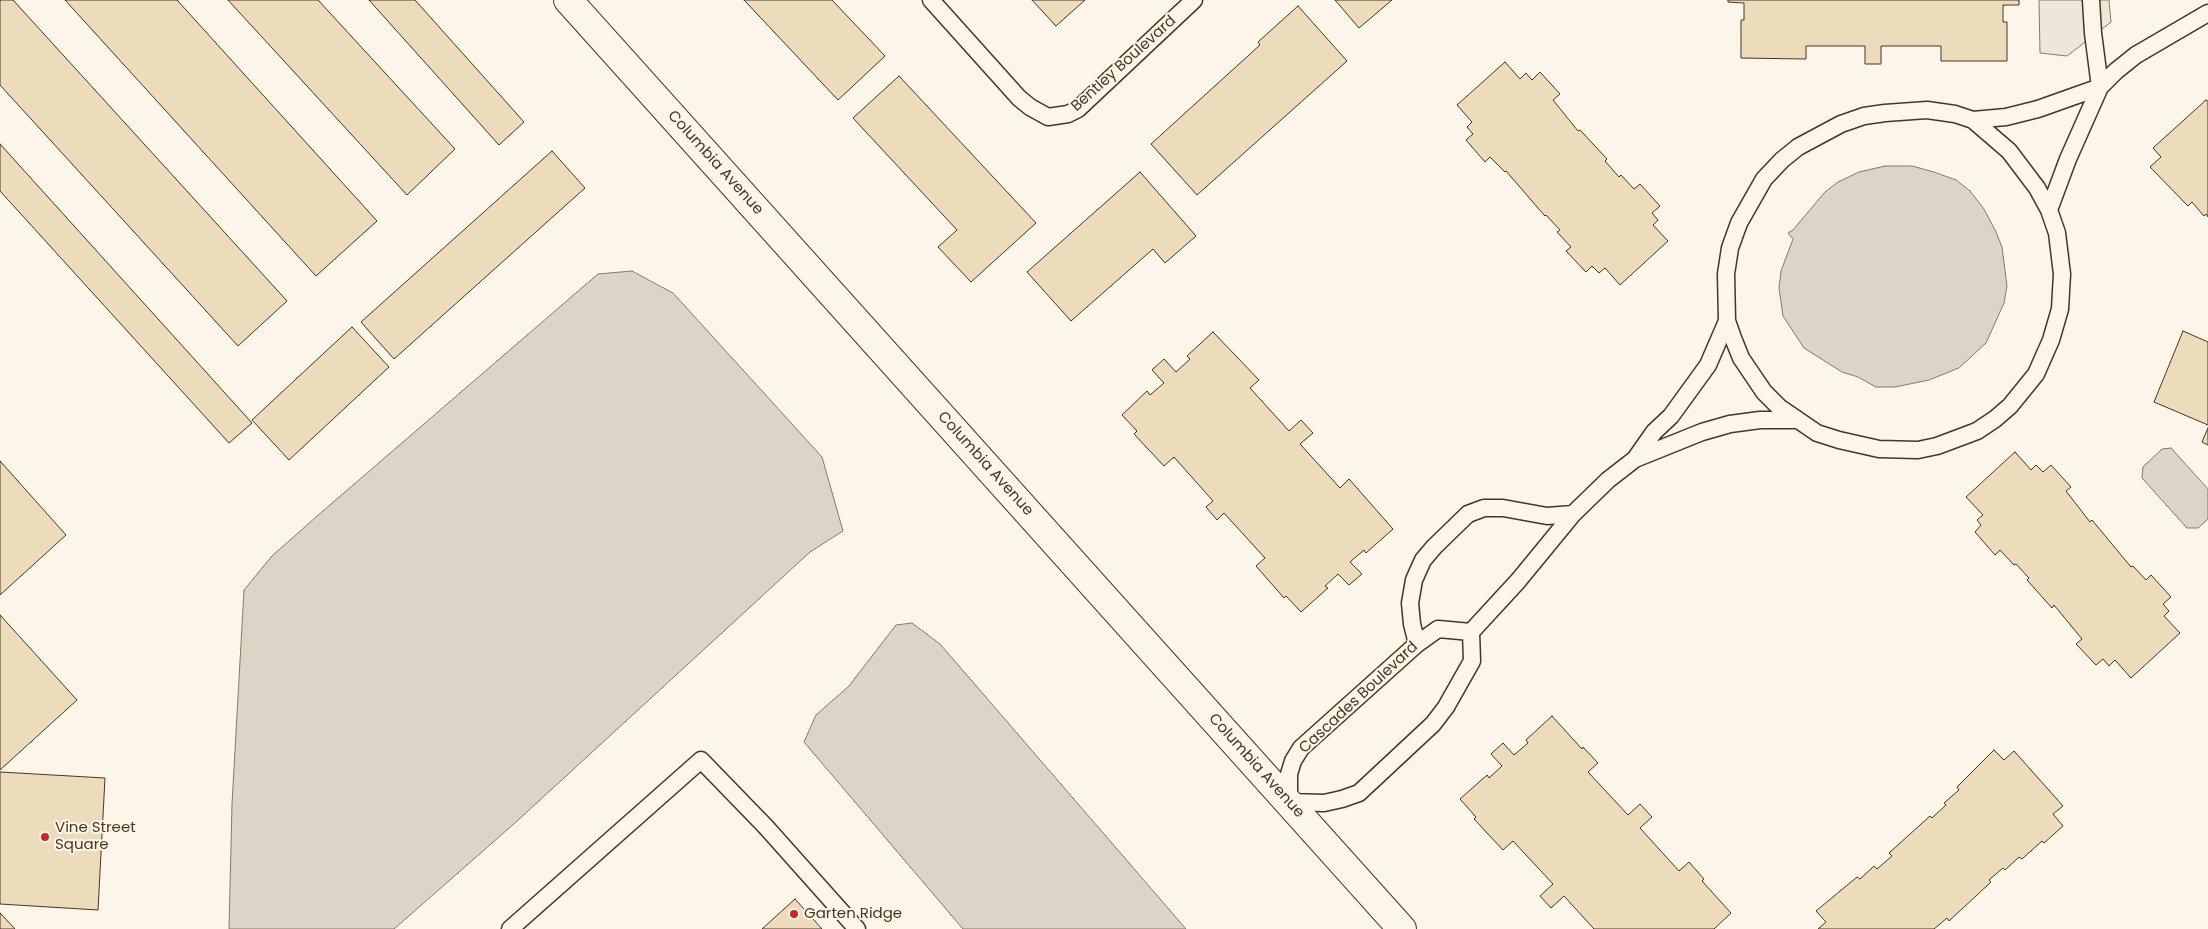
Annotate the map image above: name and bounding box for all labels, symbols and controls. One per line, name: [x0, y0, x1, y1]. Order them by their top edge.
street label: Bentley Boulevard: [1068, 12, 1180, 116]
street label: Columbia Avenue: [663, 107, 767, 219]
street label: Columbia Avenue: [933, 408, 1037, 520]
street label: Cascades Boulevard: [1296, 638, 1422, 758]
street label: Columbia Avenue: [1204, 710, 1308, 822]
place label: Vine Street Square: [55, 819, 136, 854]
marker: Vine Street Square: [39, 831, 51, 843]
place label: Garten Ridge: [804, 905, 902, 923]
marker: Garten Ridge: [788, 908, 800, 920]

